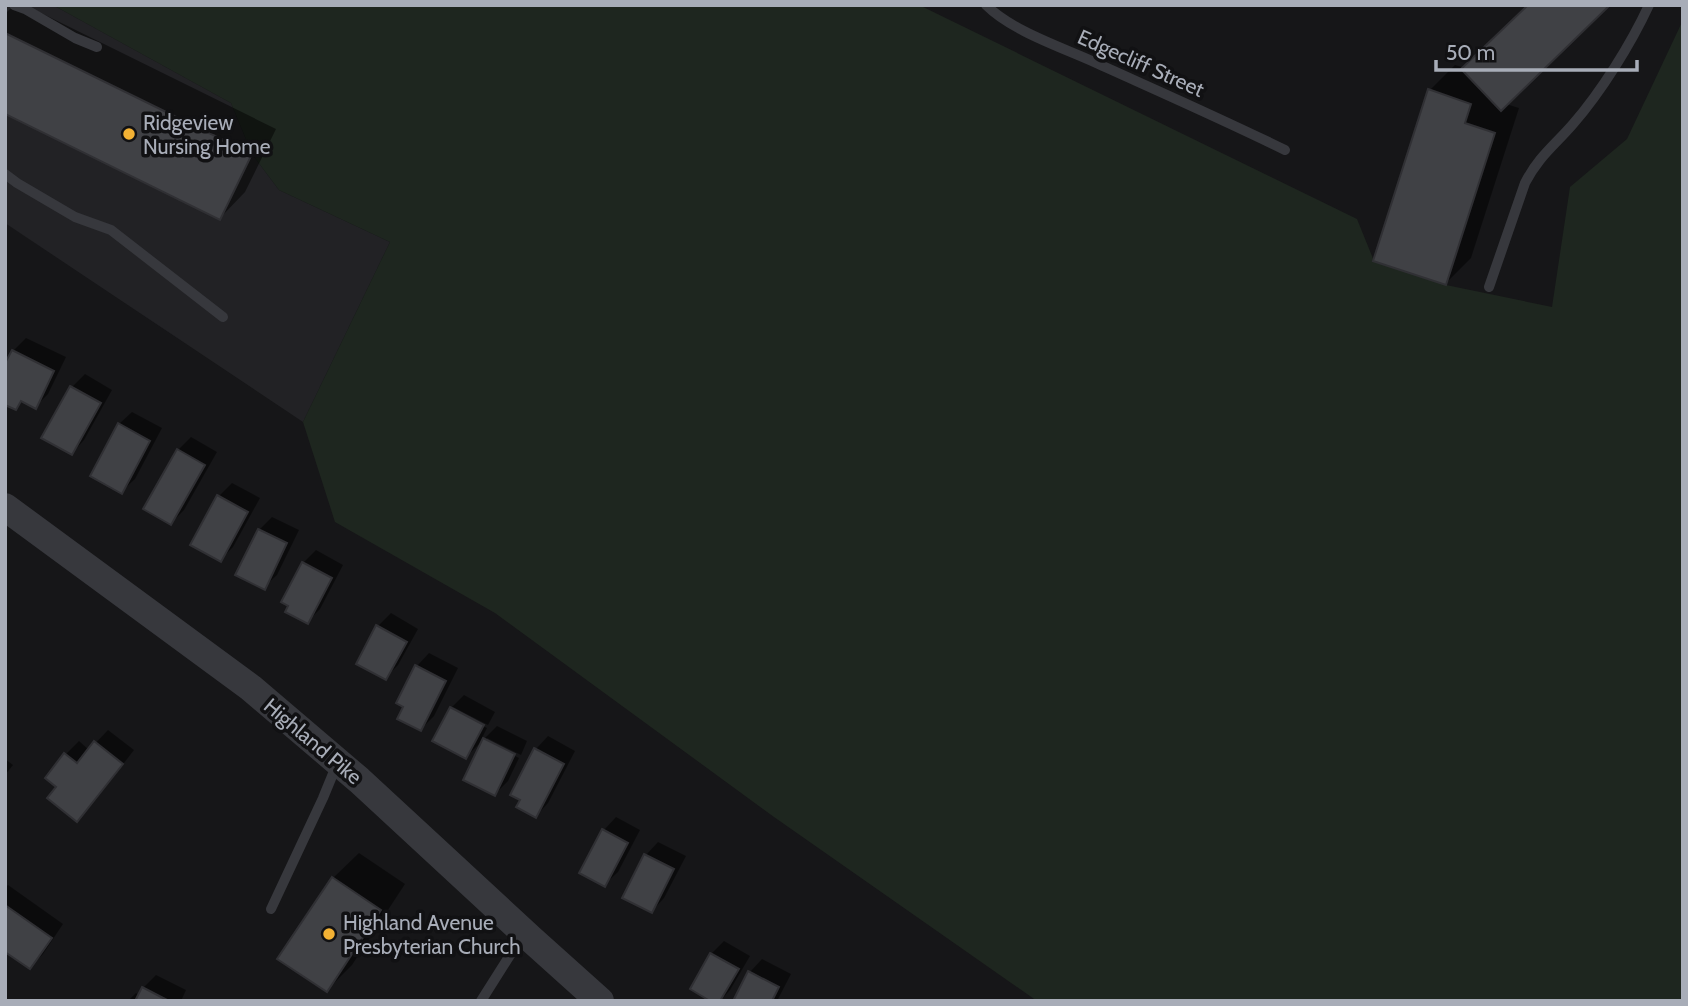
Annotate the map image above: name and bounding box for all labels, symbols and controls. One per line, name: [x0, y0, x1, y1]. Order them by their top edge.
street label: Edgecliff Street: [1074, 24, 1208, 102]
scale bar: [1436, 28, 1637, 72]
text: 50 m: [1446, 40, 1495, 65]
place label: Ridgeview Nursing Home: [143, 110, 271, 159]
marker: Ridgeview Nursing Home: [121, 126, 137, 142]
street label: Highland Pike: [259, 693, 367, 789]
place label: Highland Avenue Presbyterian Church: [343, 910, 521, 959]
marker: Highland Avenue Presbyterian Church: [321, 926, 337, 942]

